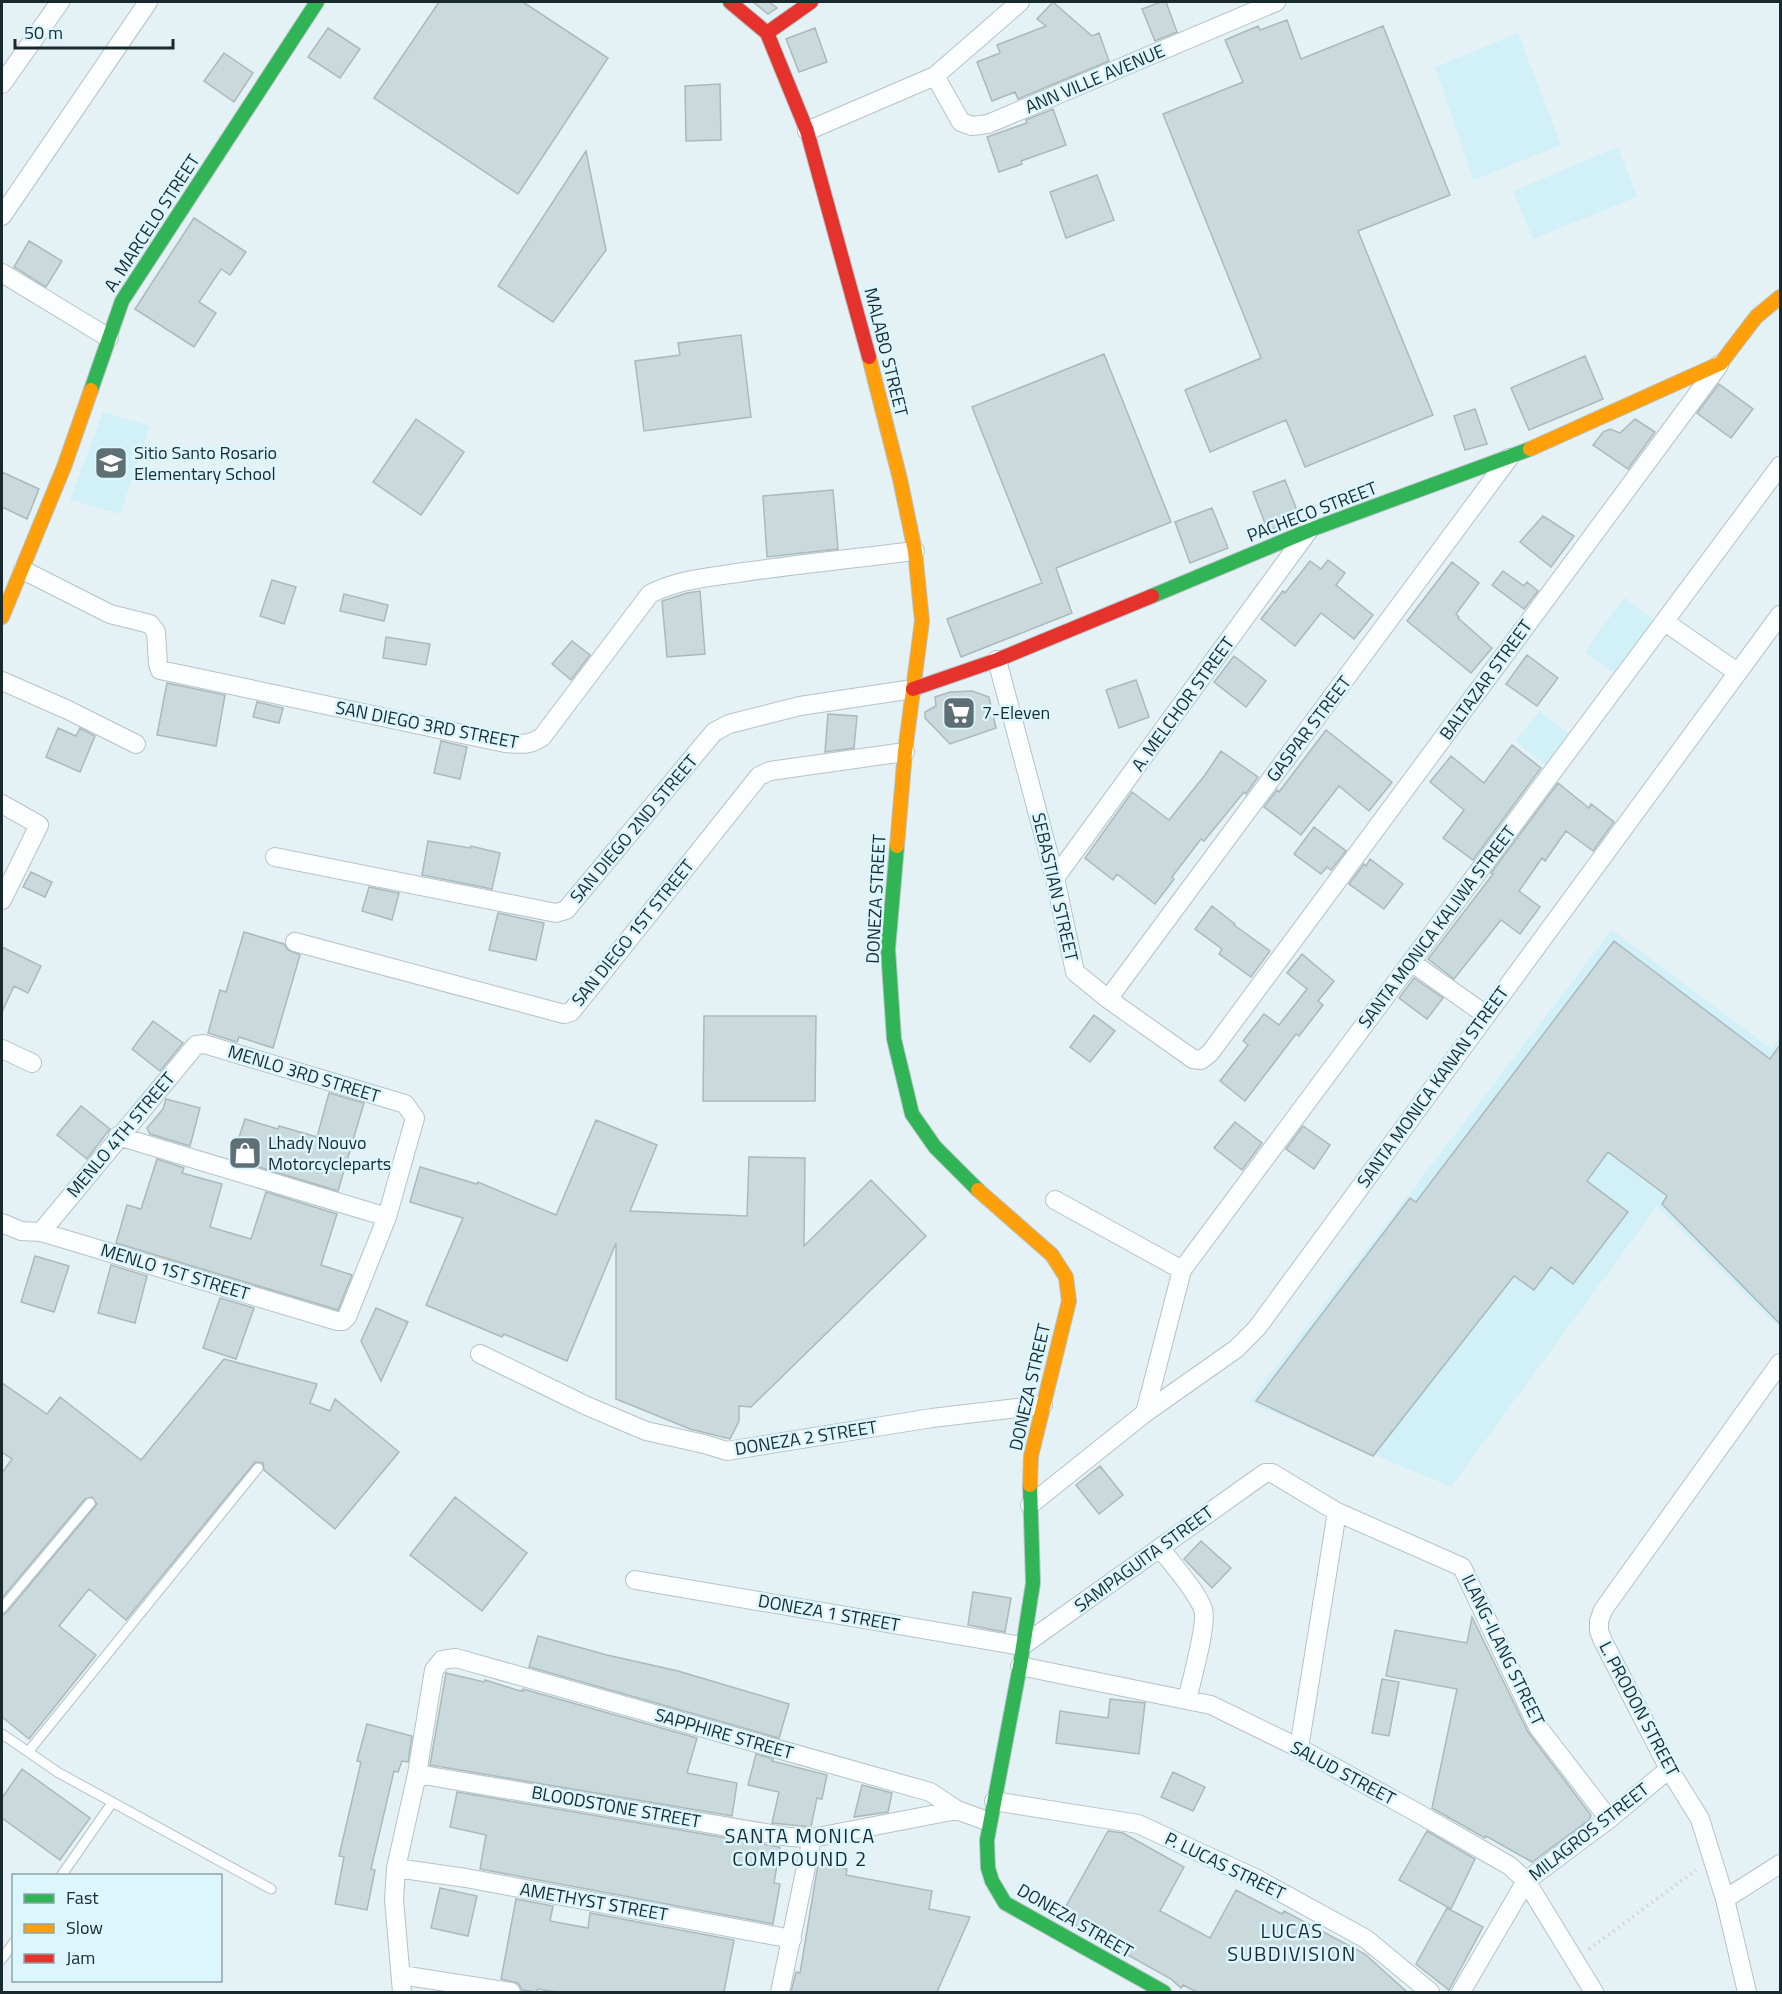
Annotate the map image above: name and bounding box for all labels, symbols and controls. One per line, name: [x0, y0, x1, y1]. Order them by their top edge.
scale bar: [15, 12, 172, 50]
text: 50 m: [24, 19, 63, 46]
street label: ANN VILLE AVENUE: [1021, 37, 1169, 120]
street label: A. MARCELO STREET: [97, 148, 206, 297]
street label: MALABO STREET: [857, 285, 916, 420]
place label: Sitio Santo Rosario Elementary School: [134, 439, 277, 487]
school or university icon: Sitio Santo Rosario Elementary School: [93, 445, 129, 481]
street label: PACHECO STREET: [1243, 474, 1381, 549]
street label: BALTAZAR STREET: [1433, 613, 1539, 745]
street label: A. MELCHOR STREET: [1124, 630, 1241, 777]
street label: GASPAR STREET: [1260, 669, 1358, 788]
street label: SAN DIEGO 3RD STREET: [333, 694, 521, 756]
supermarket icon: 7-Eleven: [941, 695, 977, 731]
place label: 7-Eleven: [982, 699, 1050, 726]
street label: SAN DIEGO 2ND STREET: [563, 748, 704, 909]
street label: SEBASTIAN STREET: [1025, 810, 1086, 964]
street label: SANTA MONICA KALIWA STREET: [1351, 819, 1522, 1034]
street label: DONEZA STREET: [859, 833, 892, 964]
street label: SAN DIEGO 1ST STREET: [565, 853, 701, 1012]
street label: SANTA MONICA KANAN STREET: [1350, 980, 1515, 1193]
street label: MENLO 3RD STREET: [225, 1038, 384, 1110]
street label: MENLO 4TH STREET: [60, 1066, 182, 1203]
place label: Lhady Nouvo Motorcycleparts: [268, 1129, 391, 1177]
shop icon: Lhady Nouvo Motorcycleparts: [227, 1135, 263, 1171]
street label: MENLO 1ST STREET: [97, 1236, 253, 1307]
street label: DONEZA STREET: [1002, 1320, 1057, 1453]
street label: DONEZA 2 STREET: [733, 1413, 880, 1462]
street label: SAMPAGUITA STREET: [1069, 1499, 1219, 1618]
street label: ILANG-ILANG STREET: [1455, 1569, 1552, 1731]
street label: DONEZA 1 STREET: [756, 1587, 903, 1638]
street label: L. PRODON STREET: [1592, 1636, 1687, 1782]
street label: SAPPHIRE STREET: [652, 1701, 797, 1766]
street label: SALUD STREET: [1286, 1734, 1401, 1812]
street label: MILAGROS STREET: [1523, 1776, 1655, 1887]
street label: BLOODSTONE STREET: [529, 1778, 703, 1835]
district label: SANTA MONICA COMPOUND 2: [724, 1820, 876, 1874]
street label: P. LUCAS STREET: [1161, 1825, 1290, 1907]
legend: [12, 1874, 222, 1982]
street label: AMETHYST STREET: [518, 1875, 671, 1928]
street label: DONEZA STREET: [1012, 1876, 1139, 1965]
text: Fast: [66, 1884, 99, 1911]
text: Slow: [66, 1914, 103, 1941]
district label: LUCAS SUBDIVISION: [1227, 1915, 1357, 1969]
text: Jam: [66, 1944, 95, 1971]

